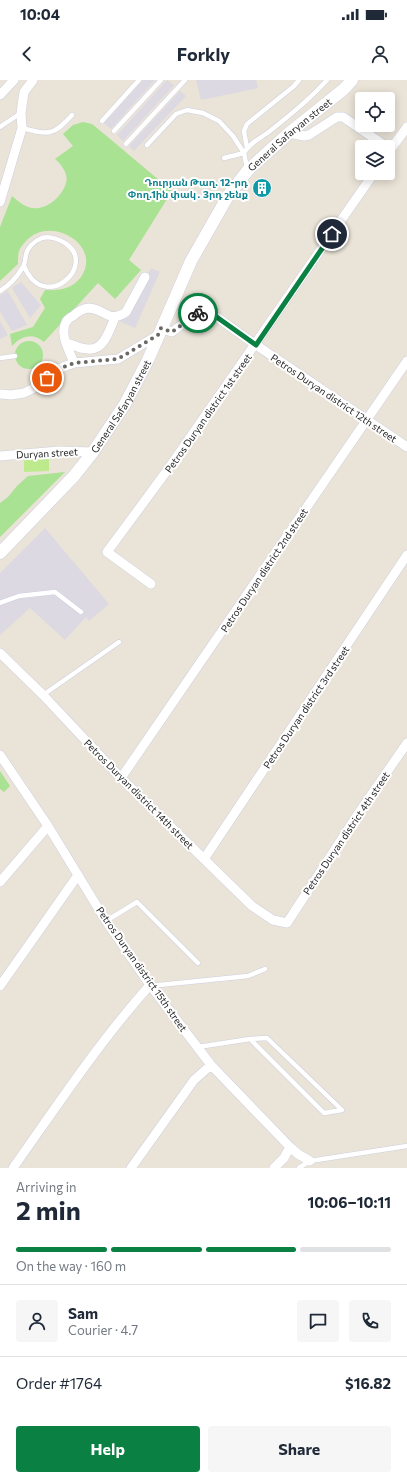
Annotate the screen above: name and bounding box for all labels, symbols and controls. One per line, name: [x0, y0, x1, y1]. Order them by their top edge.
text: 10:04: [20, 5, 60, 23]
icon: back: [16, 43, 38, 65]
text: Forkly: [177, 43, 230, 65]
icon: person: [369, 43, 391, 65]
map controls: [355, 92, 395, 180]
button: locate: [355, 92, 395, 132]
street label: General Safaryan street: [245, 95, 334, 173]
button: layers: [355, 140, 395, 180]
place label: Դուրյան Թաղ. 12-րդ Փող.1ին փակ․ 3րդ շենք: [128, 176, 249, 200]
building icon: Դուրյան Թաղ. 12-րդ Փող.1ին փակ․ 3րդ շենք: [251, 177, 273, 199]
pin: [315, 217, 349, 251]
icon: home: [321, 223, 343, 245]
courier: [178, 293, 218, 333]
icon: bike: [187, 302, 209, 324]
street label: Petros Duryan district 1st street: [162, 351, 254, 475]
street label: Petros Duryan district 12th street: [269, 351, 399, 445]
street label: General Safaryan street: [88, 358, 153, 455]
pin: [30, 361, 64, 395]
icon: bag: [36, 367, 58, 389]
street label: Duryan street: [16, 445, 78, 461]
street label: Petros Duryan district 2nd street: [218, 506, 310, 634]
street label: Petros Duryan district 3rd street: [260, 643, 352, 771]
street label: Petros Duryan district 14th street: [82, 737, 196, 851]
street label: Petros Duryan district 4th street: [300, 769, 392, 897]
street label: Petros Duryan district 15th street: [94, 904, 190, 1034]
text: Arriving in: [16, 1179, 76, 1195]
text: 10:06–10:11: [308, 1193, 391, 1211]
text: 2 min: [16, 1194, 81, 1225]
text: On the way · 160 m: [16, 1258, 126, 1274]
button: person: [16, 1300, 58, 1342]
button: chat: [297, 1300, 339, 1342]
button: phone: [349, 1300, 391, 1342]
text: Sam: [68, 1304, 98, 1322]
text: Courier · 4.7: [68, 1322, 138, 1338]
text: Order #1764: [16, 1374, 102, 1392]
text: $16.82: [345, 1374, 391, 1392]
button: Help: [16, 1426, 200, 1472]
button: Share: [208, 1426, 391, 1472]

